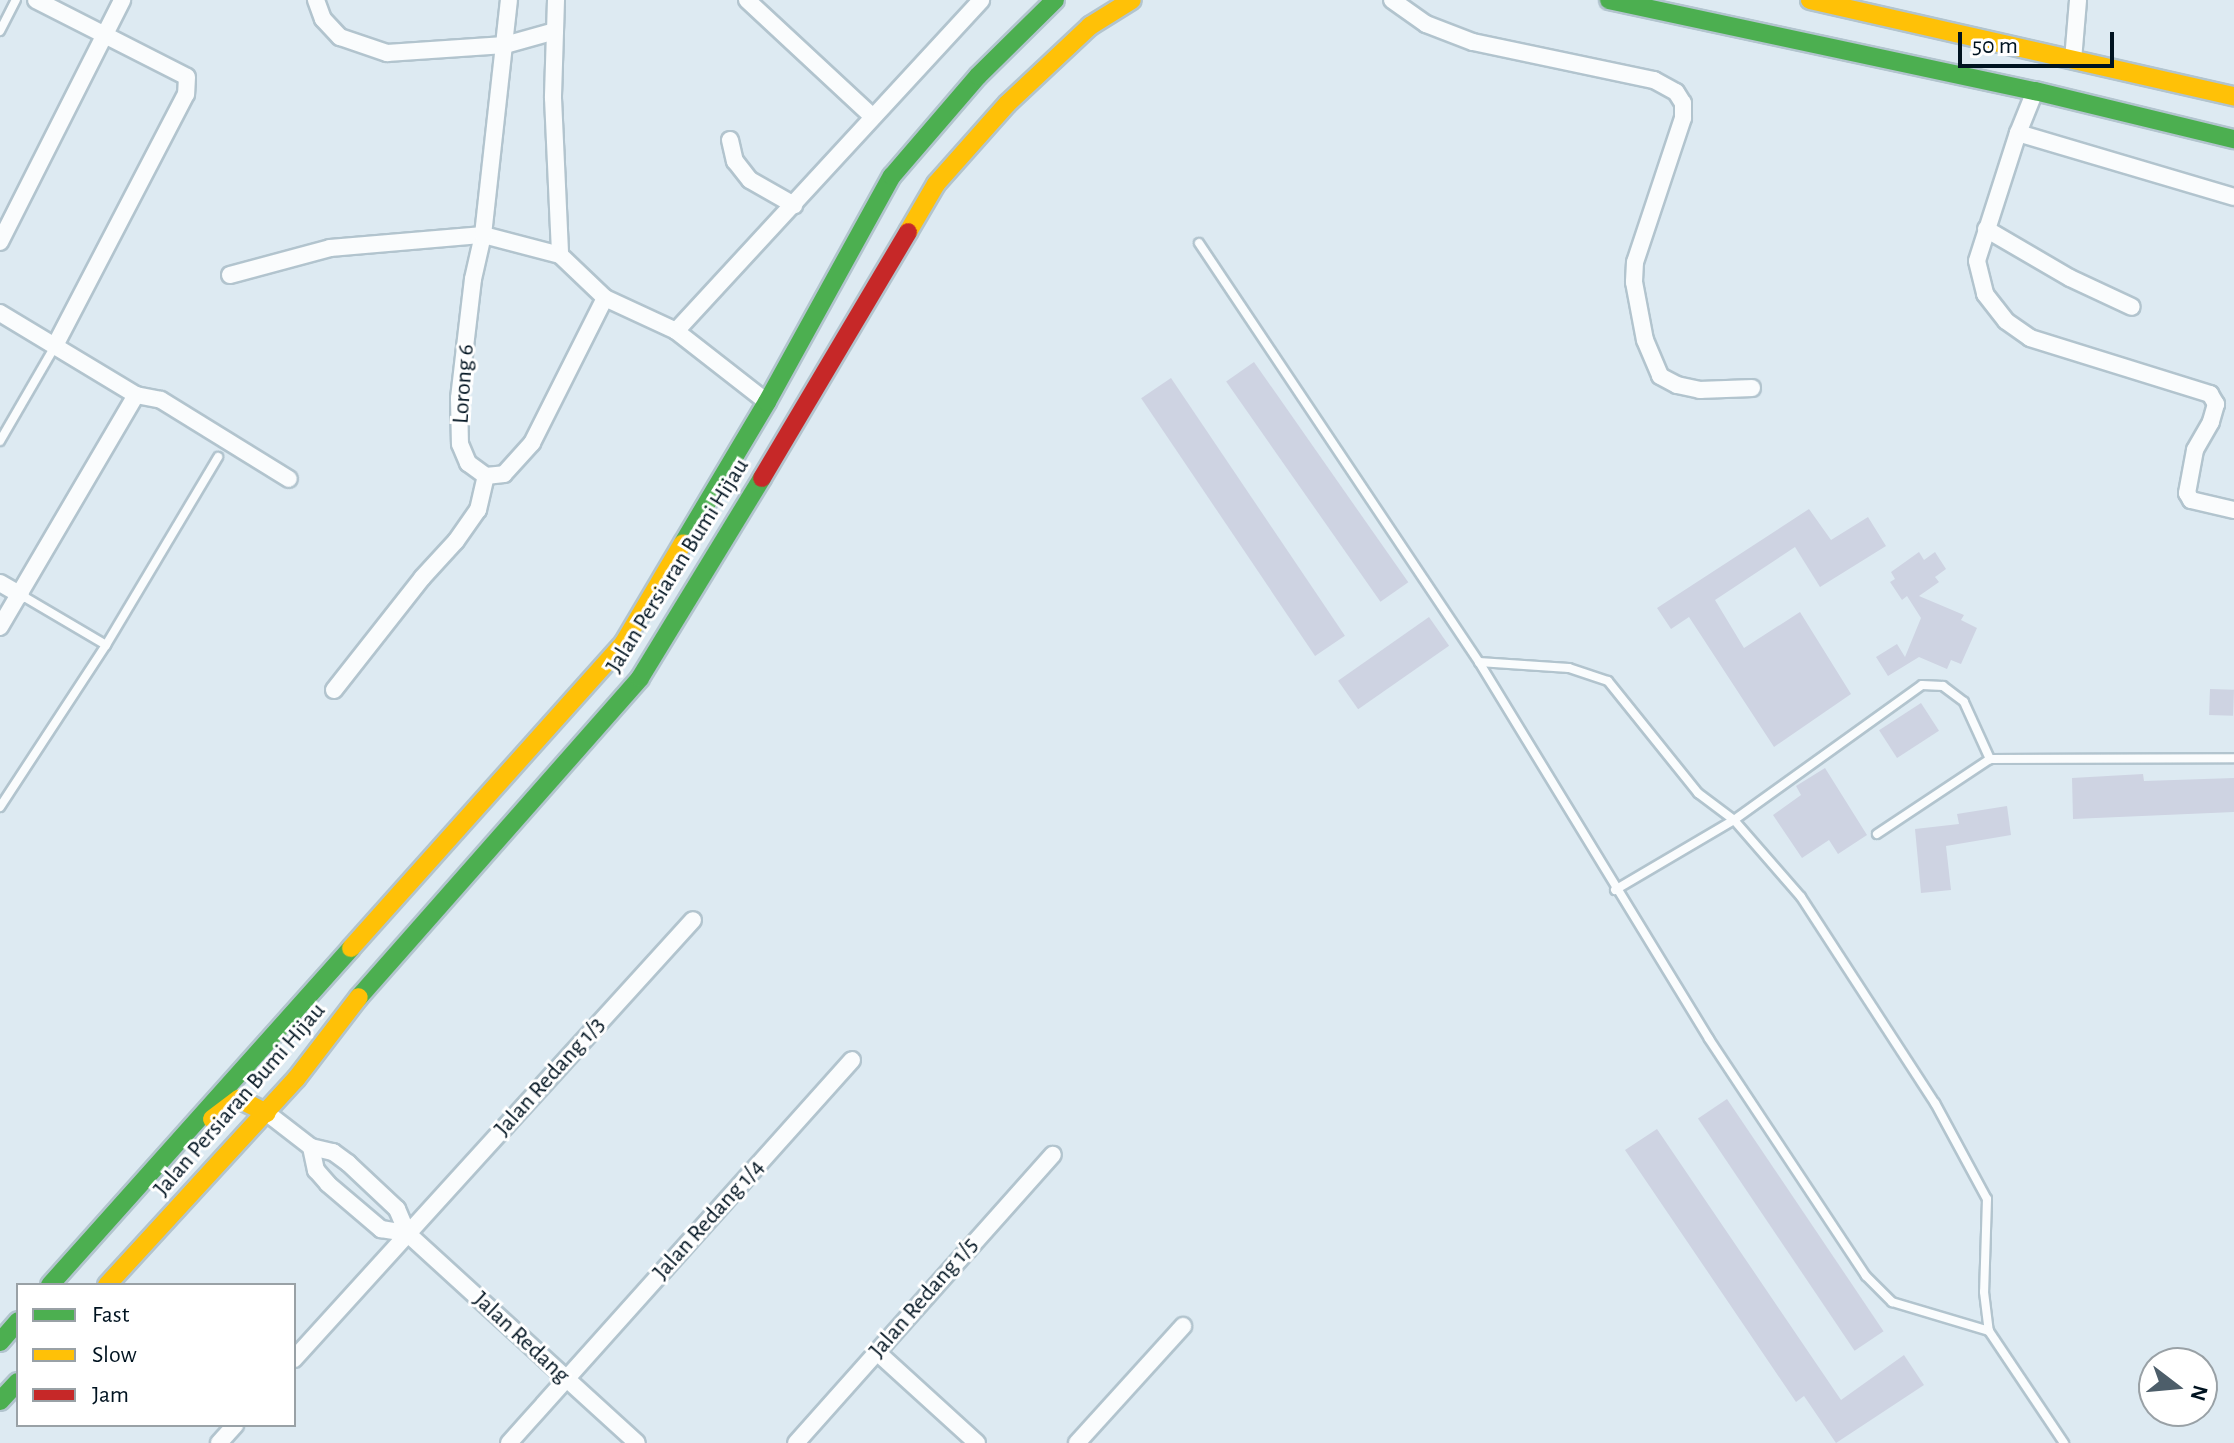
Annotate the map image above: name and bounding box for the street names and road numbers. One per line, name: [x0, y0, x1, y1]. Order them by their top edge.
street label: Lorong 6: [447, 343, 481, 425]
street label: Jalan Persiaran Bumi Hijau: [600, 453, 756, 679]
street label: Jalan Persiaran Bumi Hijau: [148, 997, 332, 1203]
street label: Jalan Redang 1/3: [489, 1011, 611, 1143]
street label: Jalan Redang 1/4: [647, 1154, 771, 1286]
street label: Jalan Redang 1/5: [864, 1232, 984, 1364]
street label: Jalan Redang: [467, 1286, 575, 1390]

